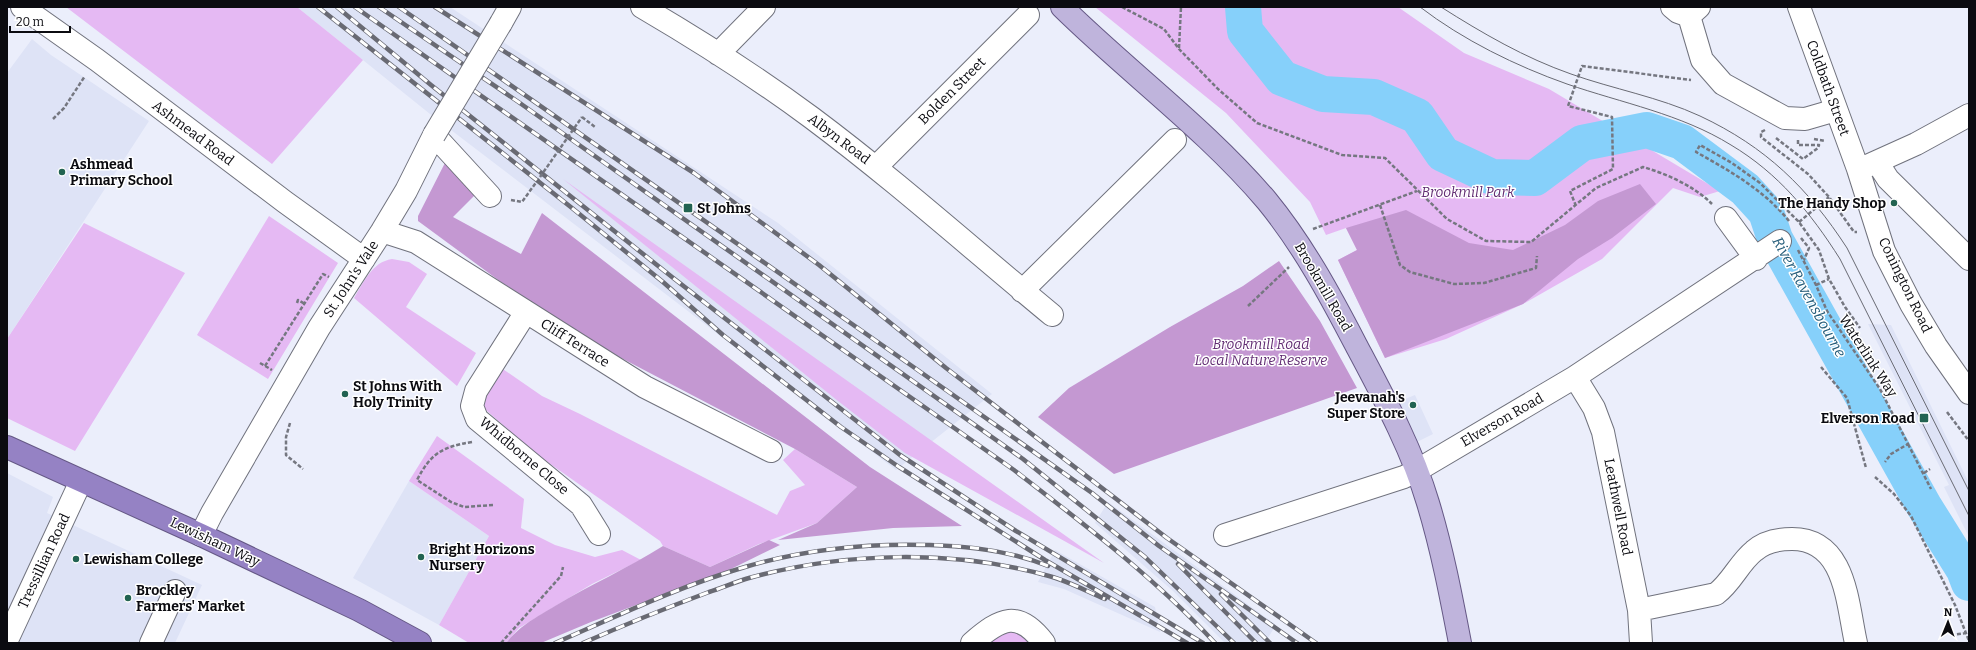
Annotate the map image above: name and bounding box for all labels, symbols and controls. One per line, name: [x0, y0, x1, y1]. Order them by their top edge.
scale bar: [10, 8, 70, 34]
text: 20 m: [16, 15, 45, 29]
street label: Coldbath Street: [1803, 38, 1853, 138]
street label: Bolden Street: [915, 54, 989, 128]
street label: Ashmead Road: [149, 97, 237, 169]
street label: Albyn Road: [805, 110, 873, 168]
place label: Ashmead Primary School: [70, 156, 173, 189]
marker: Ashmead Primary School: [57, 167, 67, 177]
park label: Brookmill Park: [1421, 184, 1515, 201]
place label: The Handy Shop: [1778, 195, 1886, 212]
marker: The Handy Shop: [1889, 198, 1899, 208]
place label: St Johns: [697, 200, 751, 217]
marker: St Johns: [682, 202, 694, 214]
water label: River Ravensbourne: [1768, 234, 1850, 361]
street label: Conington Road: [1875, 235, 1935, 335]
street label: St. John's Vale: [320, 237, 382, 321]
street label: Brookmill Road: [1291, 240, 1355, 334]
street label: Waterlink Way: [1835, 312, 1901, 401]
street label: Cliff Terrace: [537, 315, 613, 371]
park label: Brookmill Road Local Nature Reserve: [1195, 336, 1327, 369]
place label: St Johns With Holy Trinity: [353, 378, 442, 411]
marker: St Johns With Holy Trinity: [340, 389, 350, 399]
place label: Jeevanah's Super Store: [1327, 389, 1405, 422]
street label: Elverson Road: [1458, 389, 1546, 451]
marker: Jeevanah's Super Store: [1408, 400, 1418, 410]
place label: Elverson Road: [1821, 410, 1916, 427]
marker: Elverson Road: [1918, 412, 1930, 424]
street label: Whidborne Close: [476, 414, 572, 498]
street label: Leathwell Road: [1600, 457, 1636, 557]
street label: Tressillian Road: [14, 511, 74, 611]
street label: Lewisham Way: [167, 514, 263, 570]
place label: Bright Horizons Nursery: [429, 541, 535, 574]
place label: Lewisham College: [84, 551, 204, 568]
marker: Bright Horizons Nursery: [416, 552, 426, 562]
marker: Lewisham College: [71, 554, 81, 564]
place label: Brockley Farmers' Market: [136, 582, 245, 615]
marker: Brockley Farmers' Market: [123, 593, 133, 603]
north arrow: [1928, 602, 1968, 642]
text: N: [1944, 606, 1953, 619]

